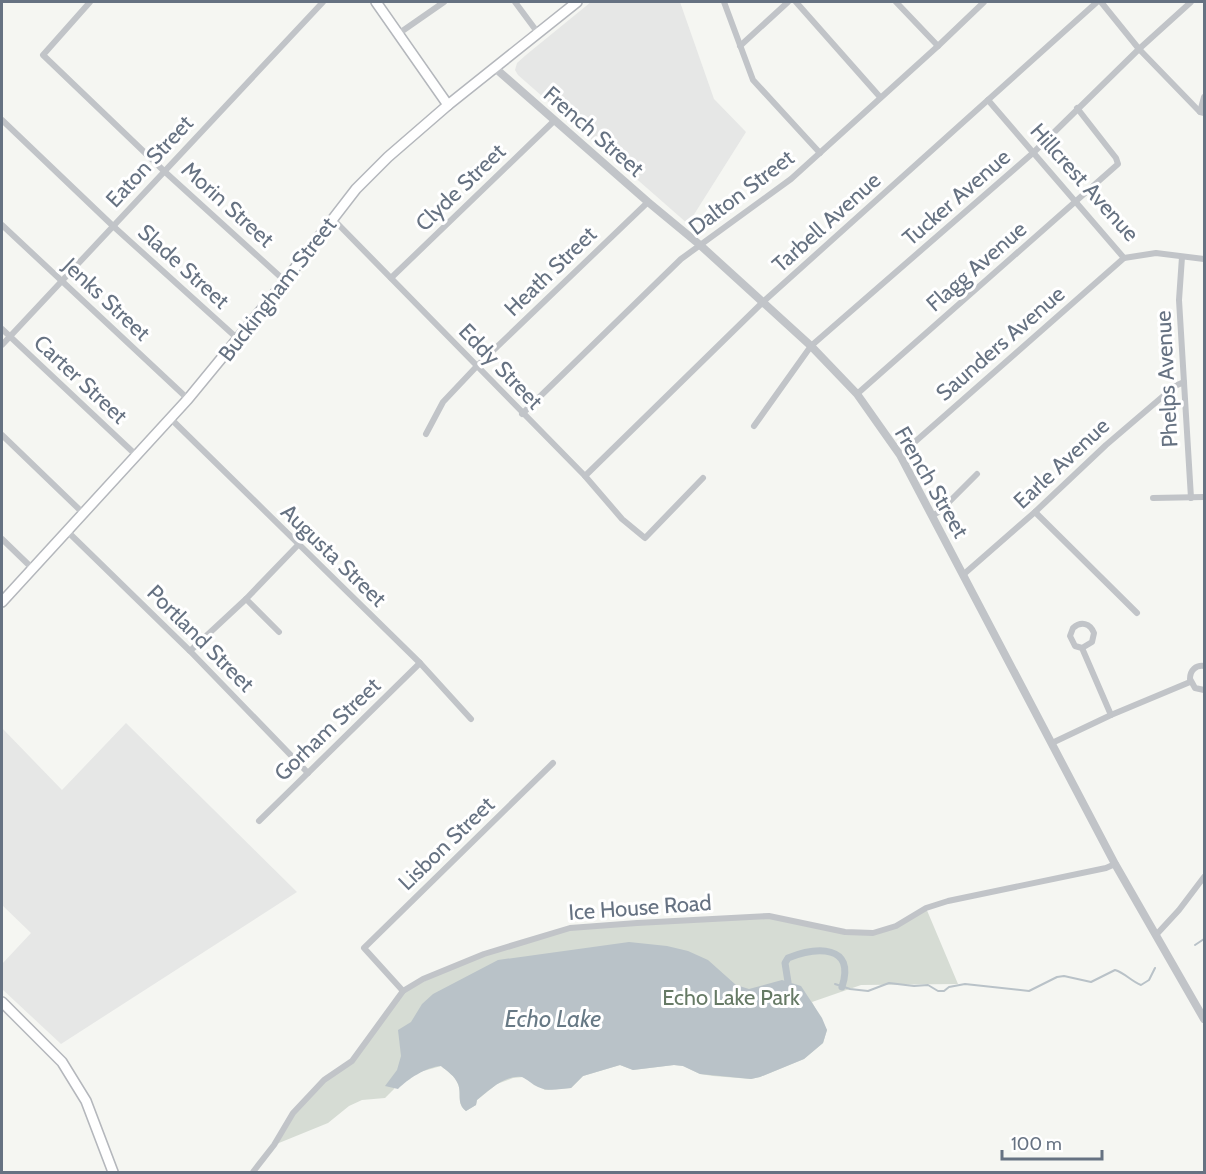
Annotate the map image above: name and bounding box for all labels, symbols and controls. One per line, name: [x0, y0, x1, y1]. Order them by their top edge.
street label: French Street: [538, 80, 650, 183]
street label: Eaton Street: [100, 109, 199, 213]
street label: Hillcrest Avenue: [1025, 118, 1145, 247]
street label: Clyde Street: [410, 137, 511, 237]
street label: Tucker Avenue: [897, 143, 1016, 251]
street label: Dalton Street: [683, 144, 800, 241]
street label: Morin Street: [176, 156, 280, 253]
street label: Tarbell Avenue: [767, 167, 886, 278]
street label: Buckingham Street: [213, 211, 342, 367]
street label: Flagg Avenue: [921, 216, 1032, 317]
street label: Slade Street: [132, 218, 235, 315]
street label: Heath Street: [499, 220, 602, 322]
street label: Jenks Street: [57, 252, 156, 347]
street label: Saunders Avenue: [931, 280, 1070, 407]
street label: Phelps Avenue: [1149, 310, 1184, 448]
street label: Eddy Street: [453, 318, 549, 415]
street label: Carter Street: [28, 329, 133, 430]
street label: Earle Avenue: [1008, 412, 1115, 514]
street label: French Street: [889, 422, 975, 543]
street label: Augusta Street: [275, 498, 392, 613]
street label: Portland Street: [141, 579, 260, 698]
street label: Gorham Street: [269, 672, 386, 787]
street label: Lisbon Street: [393, 791, 500, 896]
street label: Ice House Road: [568, 889, 712, 926]
park label: Echo Lake Park: [662, 984, 800, 1011]
water label: Echo Lake: [505, 1004, 601, 1033]
scale bar: [1002, 1123, 1102, 1161]
text: 100 m: [1011, 1133, 1062, 1155]

